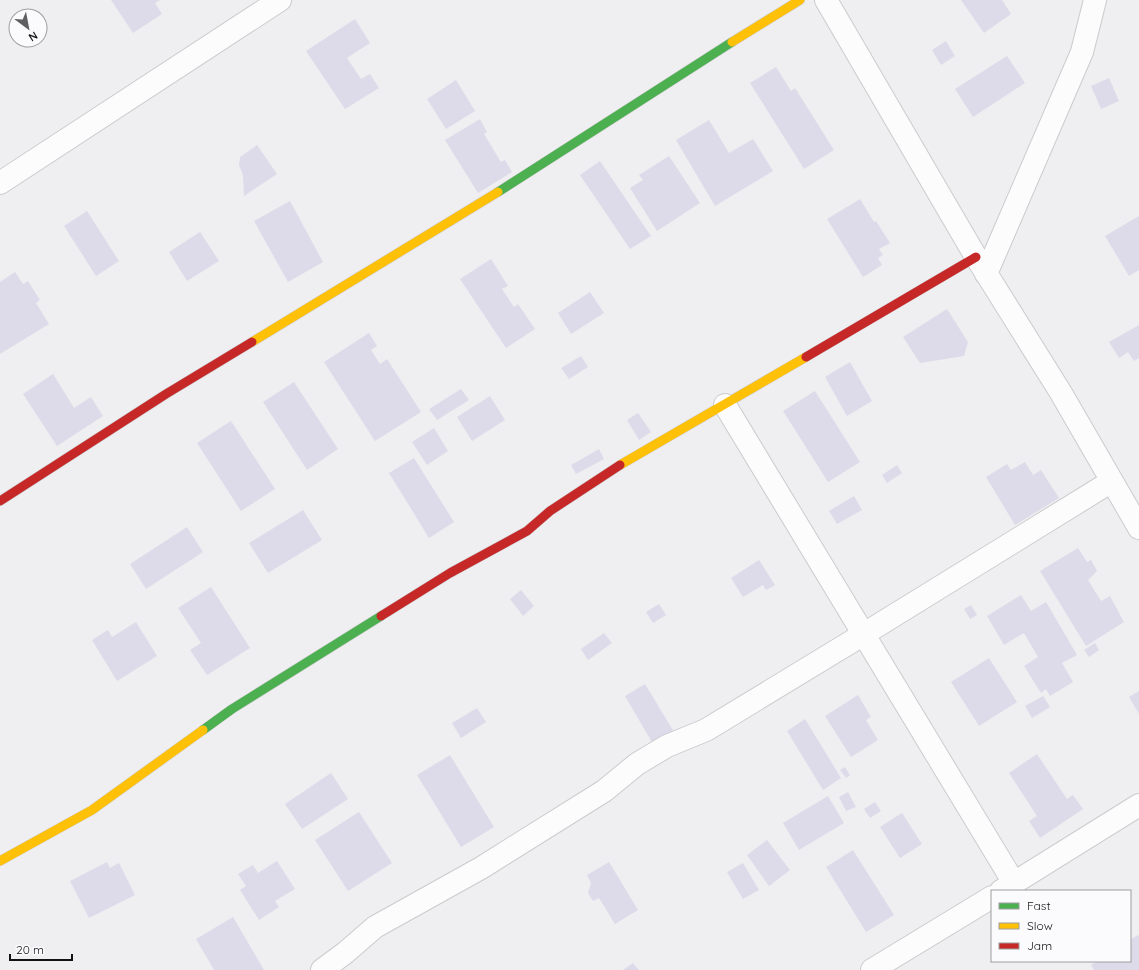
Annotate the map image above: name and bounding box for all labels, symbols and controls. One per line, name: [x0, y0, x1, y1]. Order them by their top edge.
north arrow: [8, 8, 48, 48]
text: N: [26, 28, 40, 45]
legend: [991, 890, 1131, 962]
text: Fast: [1027, 898, 1051, 913]
text: Slow: [1027, 918, 1053, 933]
scale bar: [10, 936, 72, 962]
text: Jam: [1027, 938, 1052, 953]
text: 20 m: [16, 942, 44, 957]

